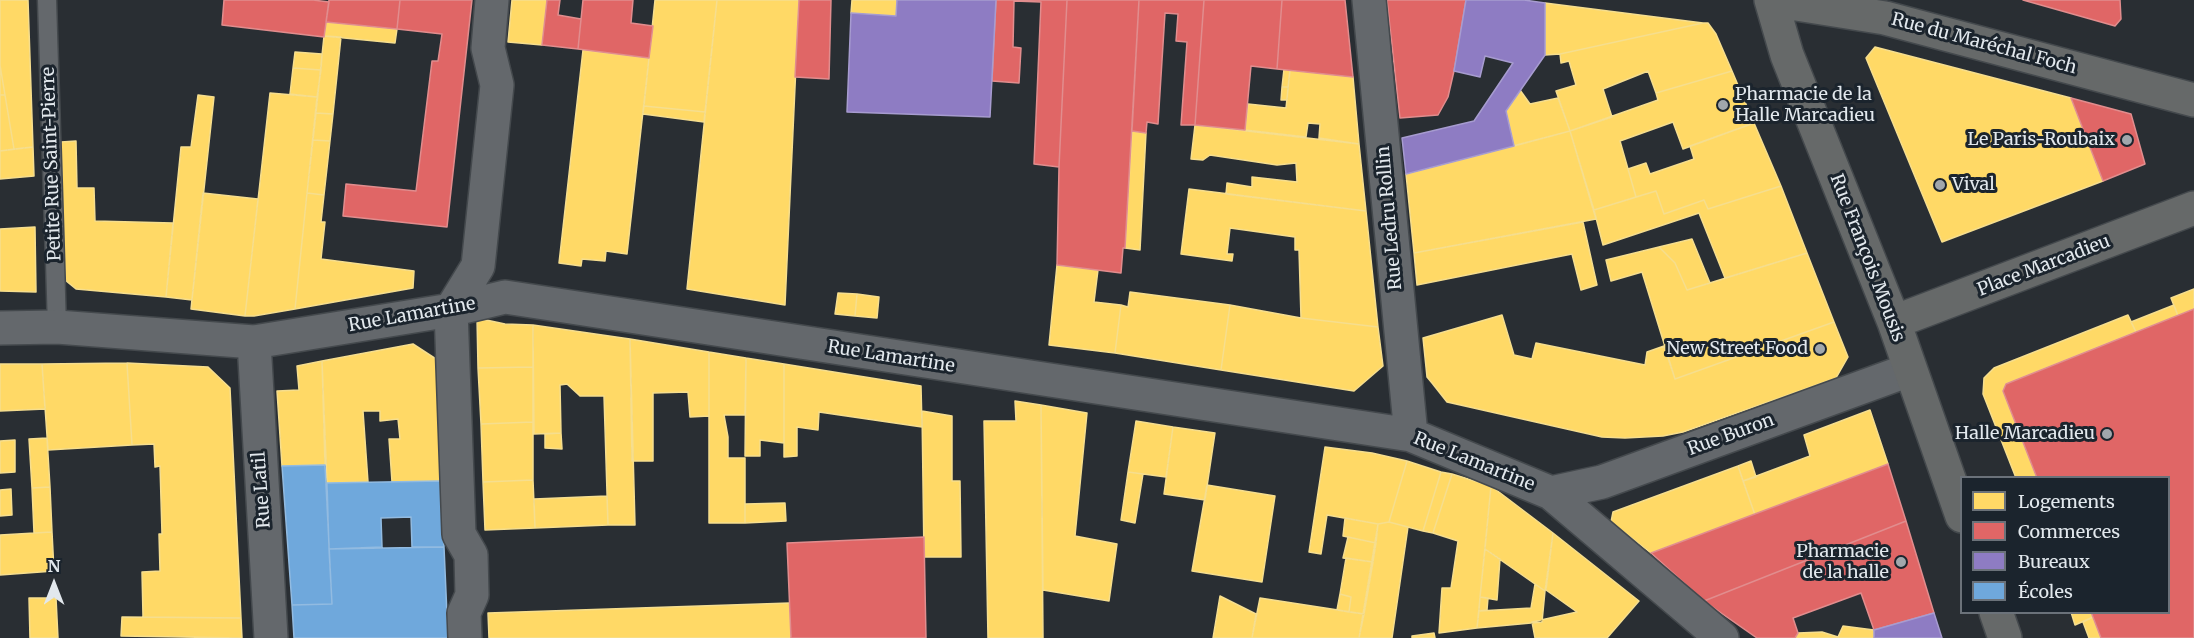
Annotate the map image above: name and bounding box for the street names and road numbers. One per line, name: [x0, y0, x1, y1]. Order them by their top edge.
street label: Rue du Maréchal Foch: [1889, 9, 2079, 79]
street label: Petite Rue Saint-Pierre: [38, 66, 66, 262]
street label: Rue Ledru Rollin: [1373, 145, 1407, 291]
street label: Rue François Mousis: [1825, 171, 1909, 345]
street label: Place Marcadieu: [1975, 231, 2113, 301]
street label: Rue Lamartine: [347, 293, 477, 337]
street label: Rue Lamartine: [826, 336, 956, 378]
street label: Rue Buron: [1685, 409, 1777, 461]
street label: Rue Lamartine: [1410, 428, 1538, 496]
street label: Rue Latil: [249, 451, 275, 529]

